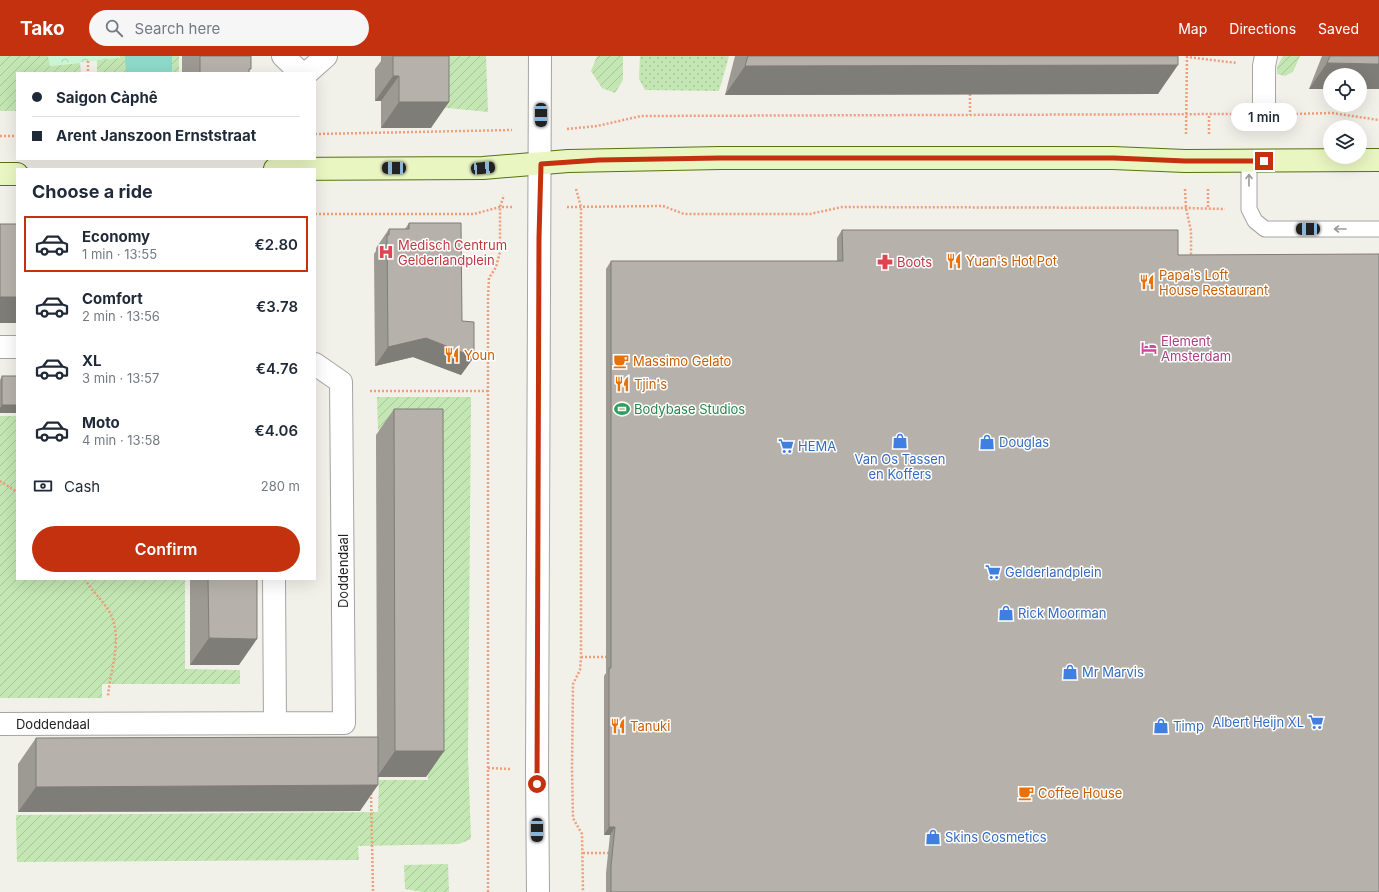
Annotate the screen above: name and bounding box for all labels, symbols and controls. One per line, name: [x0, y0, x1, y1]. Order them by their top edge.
search box: [89, 10, 369, 46]
text: Tako: [20, 17, 65, 40]
icon: search: [103, 17, 125, 39]
text: Search here: [135, 19, 220, 38]
text: Map: [1178, 20, 1207, 37]
text: Directions: [1229, 20, 1296, 37]
text: Saved: [1318, 20, 1359, 37]
map controls: [1323, 68, 1367, 164]
button: locate: [1323, 68, 1367, 112]
text: Saigon Càphê: [56, 88, 158, 107]
car: [535, 103, 547, 127]
callout: 1 min: [1231, 103, 1297, 131]
text: 1 min: [1248, 109, 1280, 125]
button: layers: [1323, 120, 1367, 164]
text: Arent Janszoon Ernststraat: [56, 126, 256, 145]
route end: [1255, 152, 1273, 170]
car: [471, 161, 495, 175]
car: [382, 162, 406, 174]
one-way arrow: [1245, 174, 1253, 187]
text: Choose a ride: [32, 181, 153, 202]
car: [1296, 223, 1320, 235]
one-way arrow: [1334, 225, 1347, 233]
icon: car: [34, 226, 70, 262]
text: Economy: [82, 227, 150, 246]
text: €2.80: [255, 235, 298, 254]
place label: Medisch Centrum Gelderlandplein: [398, 237, 507, 268]
hospital icon: Medisch Centrum Gelderlandplein: [377, 243, 395, 261]
text: 1 min · 13:55: [82, 246, 157, 262]
restaurant icon: Yuan's Hot Pot: [945, 252, 963, 270]
pharmacy icon: Boots: [876, 253, 894, 271]
place label: Yuan's Hot Pot: [966, 253, 1057, 269]
place label: Boots: [897, 254, 932, 270]
place label: Papa's Loft House Restaurant: [1159, 267, 1268, 298]
restaurant icon: Papa's Loft House Restaurant: [1138, 273, 1156, 291]
icon: car: [34, 288, 70, 324]
text: Comfort: [82, 289, 143, 308]
text: €3.78: [256, 297, 298, 316]
text: 2 min · 13:56: [82, 308, 160, 324]
place label: Element Amsterdam: [1161, 333, 1231, 364]
hotel icon: Element Amsterdam: [1140, 339, 1158, 357]
restaurant icon: Youn: [443, 346, 461, 364]
place label: Youn: [464, 347, 495, 363]
icon: car: [34, 350, 70, 386]
text: XL: [82, 351, 102, 370]
cafe icon: Massimo Gelato: [612, 352, 630, 370]
place label: Massimo Gelato: [633, 353, 732, 369]
text: €4.76: [256, 359, 298, 378]
text: 3 min · 13:57: [82, 370, 159, 386]
restaurant icon: Tjin's: [613, 375, 631, 393]
place label: Tjin's: [634, 376, 667, 392]
sports icon: Bodybase Studios: [613, 400, 631, 418]
place label: Bodybase Studios: [634, 401, 745, 417]
icon: car: [34, 412, 70, 448]
text: Moto: [82, 413, 120, 432]
text: €4.06: [254, 421, 298, 440]
text: 4 min · 13:58: [82, 432, 160, 448]
shop icon: Van Os Tassen en Koffers: [891, 432, 909, 450]
shop icon: Douglas: [978, 433, 996, 451]
place label: Douglas: [999, 434, 1049, 450]
supermarket icon: HEMA: [777, 437, 795, 455]
place label: HEMA: [798, 438, 836, 454]
place label: Van Os Tassen en Koffers: [854, 451, 946, 482]
icon: cash: [32, 475, 54, 497]
text: Cash: [64, 477, 100, 496]
text: 280 m: [261, 478, 300, 494]
button: Confirm: [32, 526, 300, 572]
street label: Doddendaal: [335, 534, 351, 608]
supermarket icon: Gelderlandplein: [984, 563, 1002, 581]
place label: Gelderlandplein: [1005, 564, 1102, 580]
shop icon: Rick Moorman: [997, 604, 1015, 622]
place label: Rick Moorman: [1018, 605, 1107, 621]
shop icon: Mr Marvis: [1061, 663, 1079, 681]
place label: Mr Marvis: [1082, 664, 1144, 680]
supermarket icon: Albert Heijn XL: [1307, 713, 1325, 731]
place label: Albert Heijn XL: [1212, 714, 1304, 730]
street label: Doddendaal: [16, 716, 90, 732]
restaurant icon: Tanuki: [609, 717, 627, 735]
shop icon: Timp: [1152, 717, 1170, 735]
place label: Tanuki: [630, 718, 670, 734]
place label: Timp: [1173, 718, 1204, 734]
route start: [528, 775, 546, 793]
cafe icon: Coffee House: [1017, 784, 1035, 802]
place label: Coffee House: [1038, 785, 1122, 801]
car: [531, 818, 543, 842]
shop icon: Skins Cosmetics: [924, 828, 942, 846]
place label: Skins Cosmetics: [945, 829, 1047, 845]

